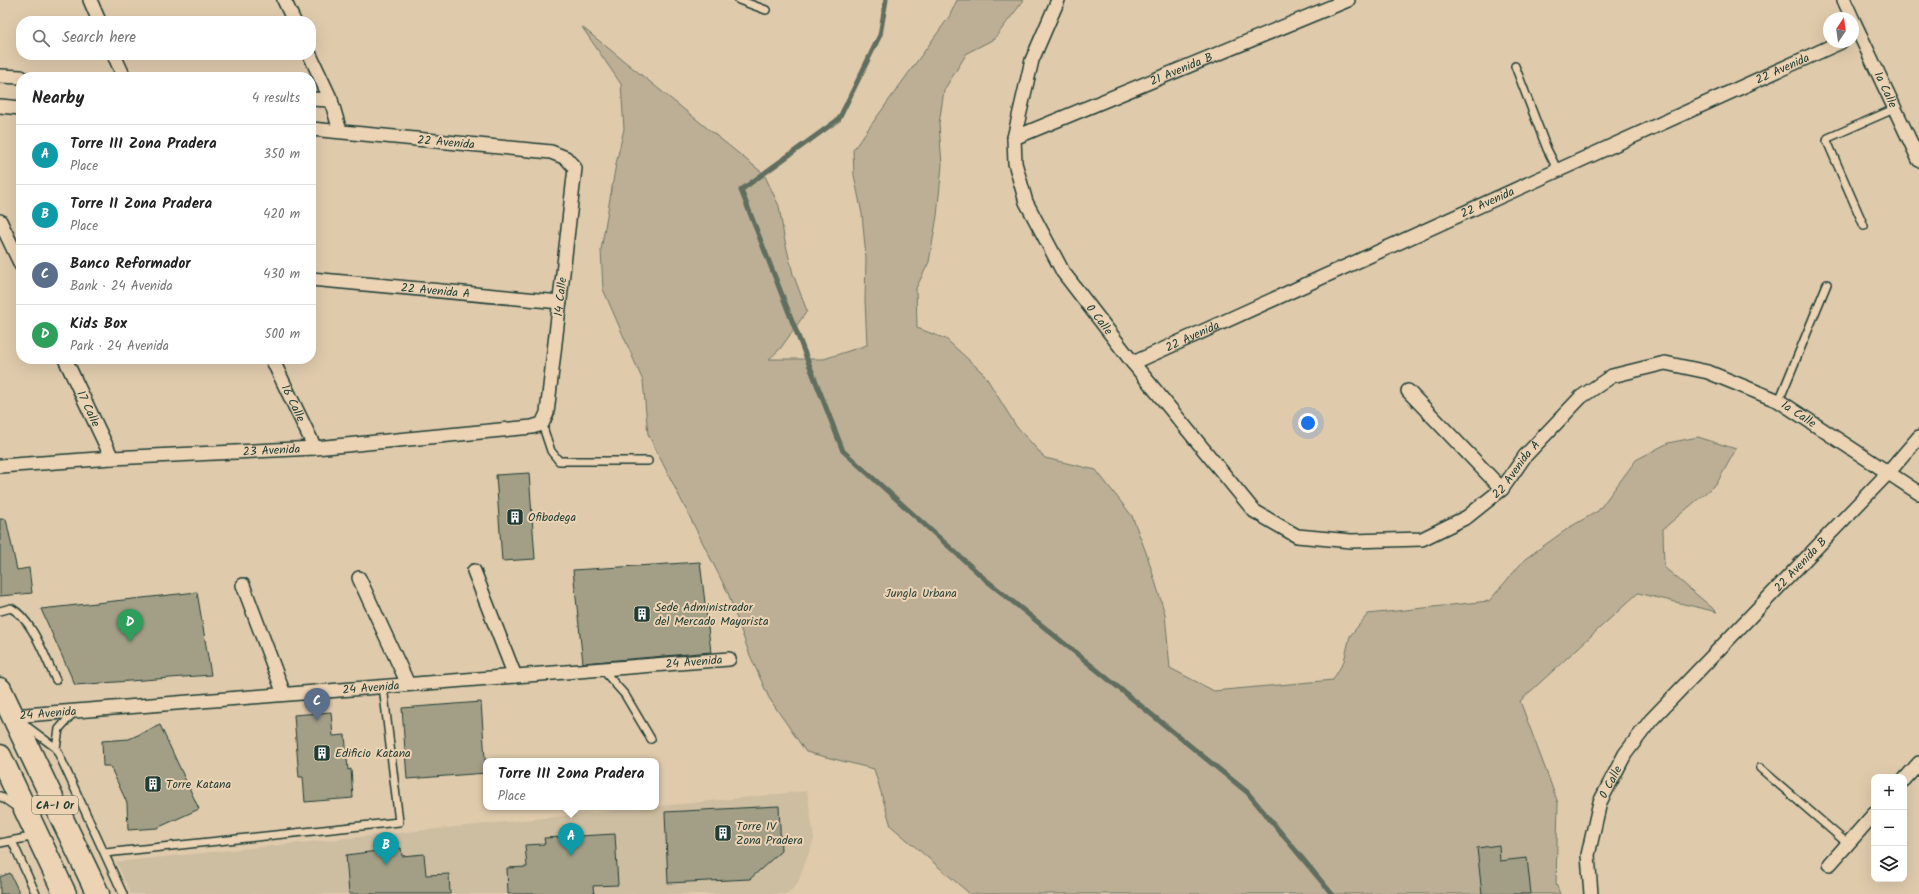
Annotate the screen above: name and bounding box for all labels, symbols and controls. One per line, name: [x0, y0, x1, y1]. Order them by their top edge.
north arrow: [1823, 12, 1859, 48]
search box: [16, 16, 316, 60]
text: Search here: [62, 26, 136, 50]
icon: search: [30, 27, 52, 49]
street label: 21 Avenida B: [1147, 48, 1216, 91]
street label: 22 Avenida: [1752, 48, 1813, 90]
street label: 1a Calle: [1869, 68, 1902, 112]
text: Nearby: [32, 85, 84, 112]
text: 4 results: [252, 88, 300, 109]
street label: 22 Avenida: [417, 131, 476, 154]
text: Torre III Zona Pradera: [70, 132, 217, 156]
text: A: [41, 144, 49, 165]
text: 350 m: [264, 144, 300, 165]
text: Place: [70, 156, 98, 177]
street label: 22 Avenida: [1457, 182, 1518, 223]
text: Torre II Zona Pradera: [70, 192, 212, 216]
text: B: [41, 204, 49, 225]
text: 420 m: [263, 204, 300, 225]
text: Place: [70, 216, 98, 237]
text: Banco Reformador: [70, 252, 191, 276]
text: C: [41, 264, 49, 285]
text: 430 m: [263, 264, 300, 285]
text: Bank · 24 Avenida: [70, 276, 173, 297]
street label: 14 Calle: [549, 276, 573, 318]
street label: 22 Avenida A: [400, 278, 471, 304]
street label: 0 Calle: [1081, 300, 1118, 340]
text: Kids Box: [70, 312, 127, 336]
street label: 22 Avenida: [1162, 316, 1223, 357]
text: D: [41, 324, 49, 345]
text: 500 m: [264, 324, 300, 345]
text: Park · 24 Avenida: [70, 336, 169, 357]
street label: 16 Calle: [276, 381, 310, 426]
street label: 17 Calle: [71, 388, 105, 431]
street label: 1a Calle: [1777, 396, 1820, 433]
your location: [1298, 413, 1318, 433]
street label: 22 Avenida A: [1488, 436, 1545, 504]
street label: 23 Avenida: [242, 440, 301, 462]
building icon: Ofibodega: [505, 507, 525, 527]
place label: Ofibodega: [528, 508, 577, 527]
street label: 22 Avenida B: [1770, 533, 1832, 597]
park label: Jungla Urbana: [885, 584, 957, 603]
place label: Sede Administrador del Mercado Mayorista: [655, 598, 769, 631]
building icon: Sede Administrador del Mercado Mayorista: [632, 604, 652, 624]
pin: D: [117, 609, 143, 642]
street label: 24 Avenida: [665, 651, 723, 674]
street label: 24 Avenida: [342, 676, 400, 700]
pin: C: [304, 688, 330, 721]
street label: 24 Avenida: [19, 702, 78, 725]
building icon: Edificio Katana: [312, 743, 332, 763]
place label: Edificio Katana: [335, 744, 411, 763]
popup: [483, 758, 659, 810]
text: Torre III Zona Pradera: [498, 762, 644, 786]
street label: 0 Calle: [1594, 762, 1628, 802]
building icon: Torre Katana: [143, 774, 163, 794]
map controls: [1871, 774, 1907, 882]
button: +: [1871, 774, 1907, 810]
place label: Torre Katana: [166, 775, 231, 794]
text: Place: [498, 786, 526, 807]
road number: CA-1 Or: [32, 796, 78, 814]
button: −: [1871, 810, 1907, 846]
place label: Torre IV Zona Pradera: [736, 817, 803, 850]
pin: A: [558, 823, 584, 856]
building icon: Torre IV Zona Pradera: [713, 823, 733, 843]
pin: B: [373, 832, 399, 865]
button: layers: [1871, 846, 1907, 882]

